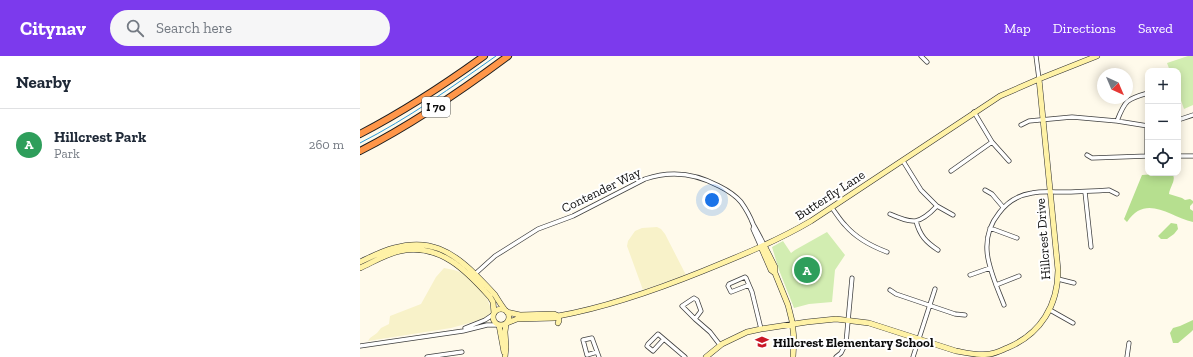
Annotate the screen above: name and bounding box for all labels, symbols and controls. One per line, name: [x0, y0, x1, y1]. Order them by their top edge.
search box: [110, 10, 390, 46]
text: Citynav: [20, 17, 86, 40]
icon: search: [124, 17, 146, 39]
text: Search here: [156, 19, 232, 37]
text: Map: [1004, 20, 1031, 37]
text: Directions: [1053, 20, 1116, 37]
text: Saved: [1138, 20, 1173, 37]
north arrow: [1097, 68, 1133, 104]
map controls: [1145, 68, 1181, 176]
button: +: [1145, 68, 1181, 104]
text: Nearby: [16, 72, 71, 92]
road number: I 70: [422, 97, 450, 117]
button: −: [1145, 104, 1181, 140]
text: Hillcrest Park: [54, 128, 146, 146]
text: A: [25, 137, 33, 152]
text: 260 m: [309, 137, 344, 152]
button: locate: [1145, 140, 1181, 176]
text: Park: [54, 146, 80, 161]
street label: Contender Way: [559, 164, 643, 216]
street label: Butterfly Lane: [792, 167, 868, 223]
your location: [702, 190, 722, 210]
street label: Hillcrest Drive: [1033, 198, 1053, 280]
pin: A: [794, 255, 820, 285]
school or university icon: Hillcrest Elementary School: [754, 334, 770, 350]
place label: Hillcrest Elementary School: [773, 335, 934, 350]

